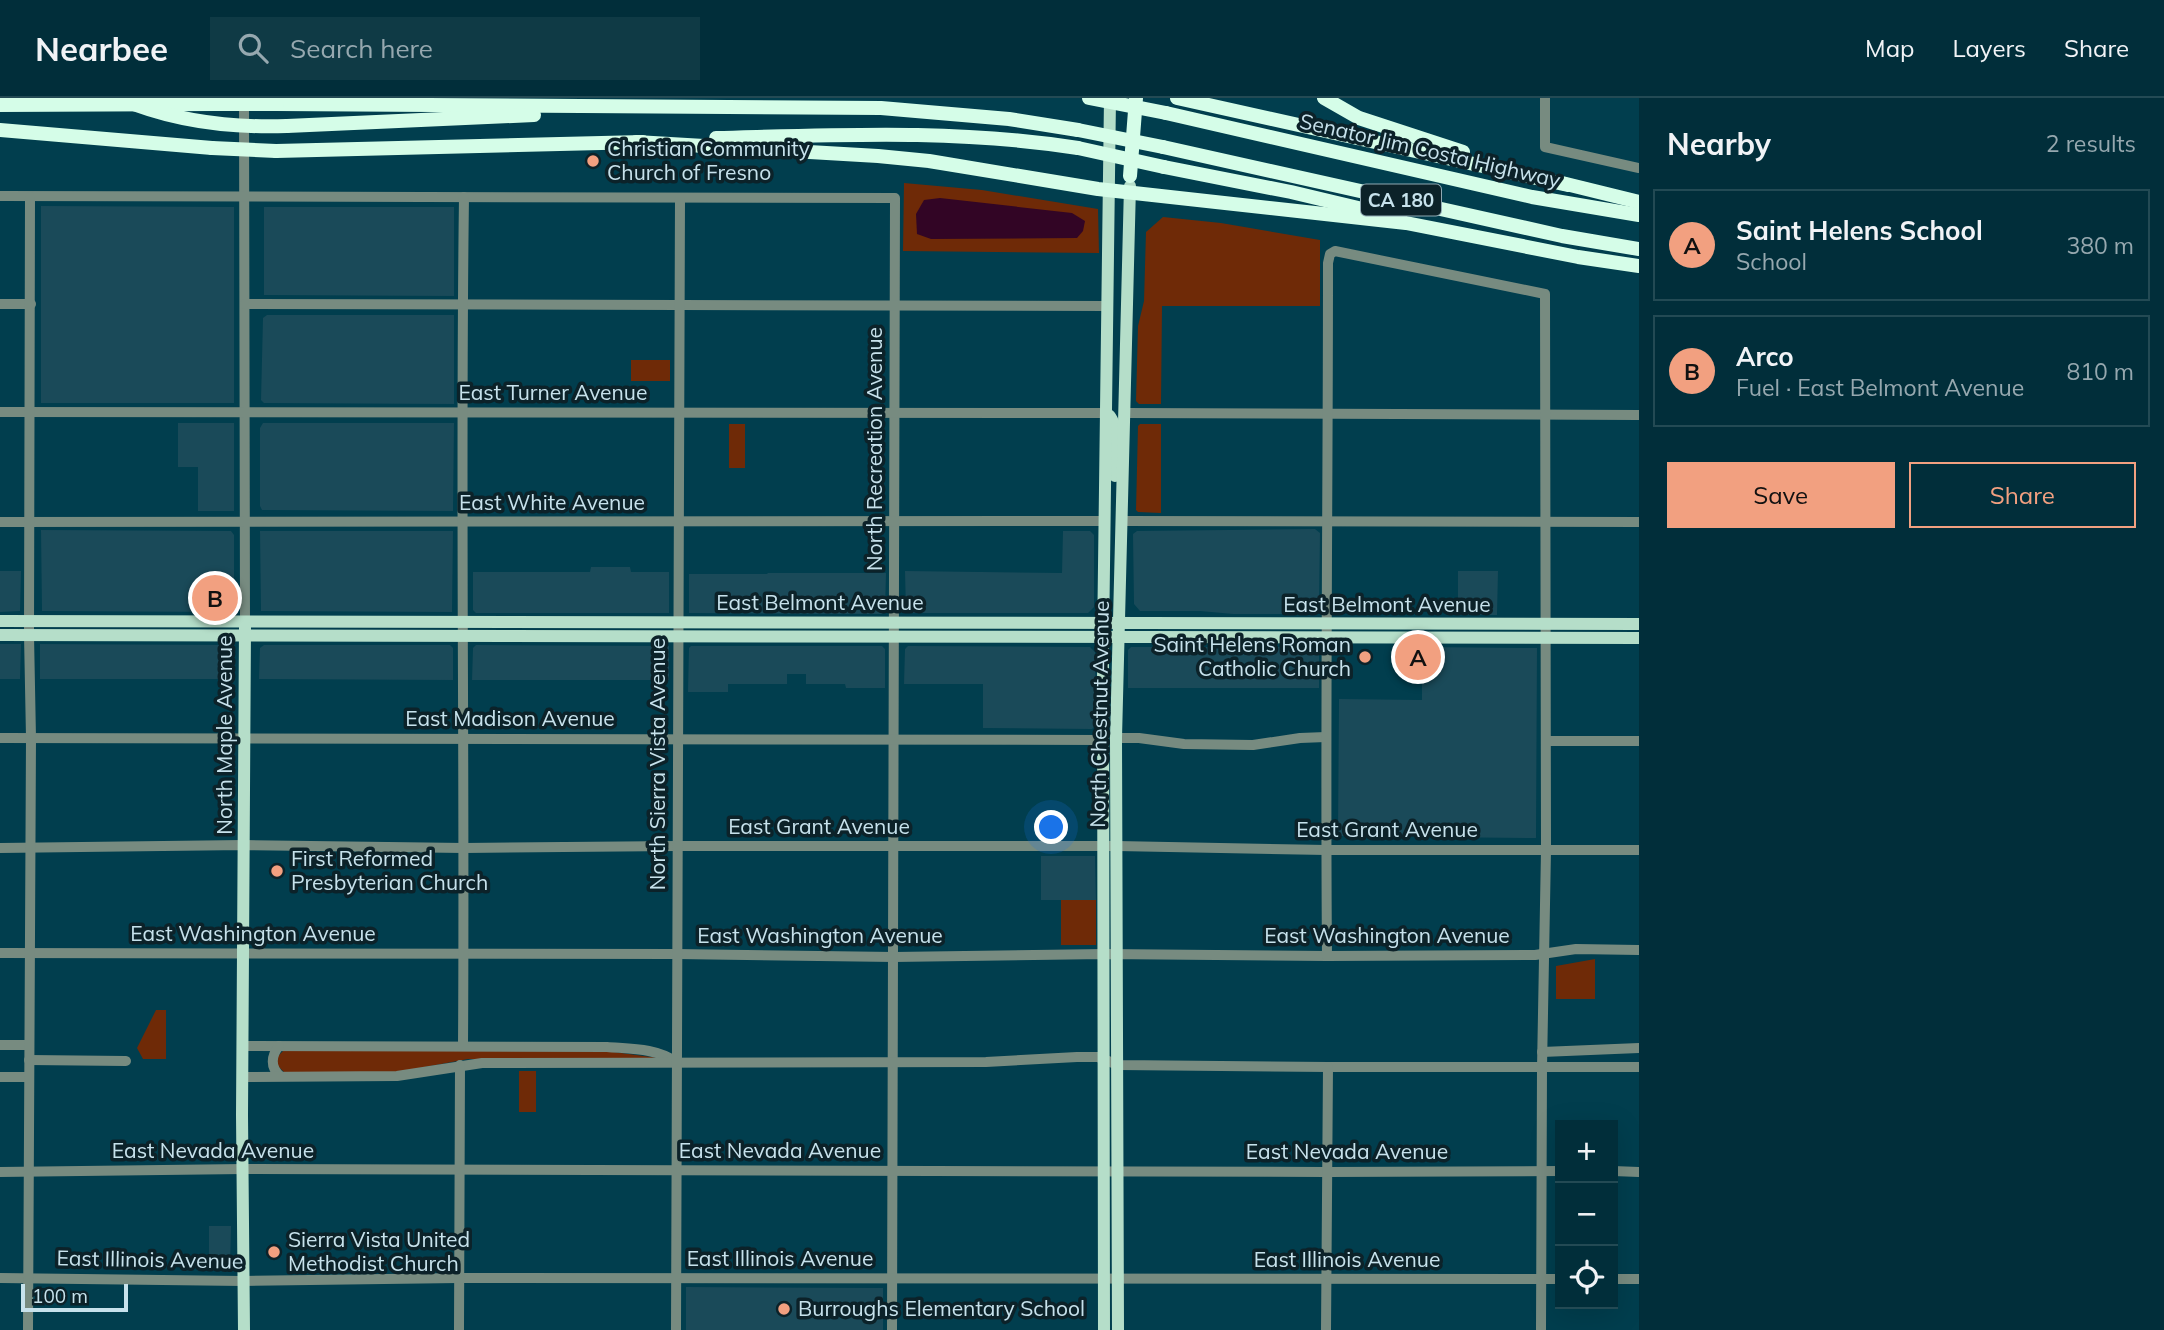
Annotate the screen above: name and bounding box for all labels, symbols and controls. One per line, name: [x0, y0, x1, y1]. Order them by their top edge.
search box: [210, 17, 700, 80]
text: Nearbee: [35, 28, 168, 69]
icon: search: [234, 29, 272, 67]
text: Search here: [290, 32, 433, 65]
text: Map: [1865, 33, 1914, 63]
text: Layers: [1952, 33, 2026, 63]
text: Share: [2064, 33, 2129, 63]
street label: Senator Jim Costa Highway: [1297, 107, 1563, 193]
text: Nearby: [1667, 125, 1771, 163]
text: 2 results: [2046, 129, 2136, 158]
place label: Christian Community Church of Fresno: [607, 135, 810, 185]
marker: Christian Community Church of Fresno: [585, 153, 601, 169]
road number: CA 180: [1361, 184, 1441, 216]
text: Saint Helens School: [1736, 214, 1983, 247]
text: A: [1683, 231, 1701, 260]
text: 380 m: [2066, 231, 2134, 260]
text: School: [1736, 247, 1807, 276]
street label: North Recreation Avenue: [861, 327, 887, 571]
text: Arco: [1736, 340, 1794, 373]
text: B: [1684, 357, 1700, 386]
text: 810 m: [2066, 357, 2134, 386]
text: Fuel · East Belmont Avenue: [1736, 373, 2024, 402]
street label: East Turner Avenue: [459, 379, 647, 405]
button: Save: [1667, 462, 1895, 528]
button: Share: [1909, 462, 2136, 528]
street label: East White Avenue: [459, 489, 645, 515]
pin: B: [192, 572, 238, 624]
street label: East Belmont Avenue: [716, 589, 924, 615]
street label: East Belmont Avenue: [1283, 591, 1491, 617]
street label: North Chestnut Avenue: [1084, 600, 1114, 828]
place label: Saint Helens Roman Catholic Church: [1153, 631, 1351, 681]
pin: A: [1395, 631, 1441, 683]
street label: North Maple Avenue: [211, 635, 237, 835]
street label: North Sierra Vista Avenue: [644, 638, 670, 890]
marker: Saint Helens Roman Catholic Church: [1357, 649, 1373, 665]
street label: East Madison Avenue: [405, 705, 615, 731]
your location: [1034, 810, 1068, 844]
street label: East Grant Avenue: [728, 813, 910, 839]
street label: East Grant Avenue: [1296, 816, 1478, 842]
place label: First Reformed Presbyterian Church: [291, 845, 488, 895]
marker: First Reformed Presbyterian Church: [269, 863, 285, 879]
street label: East Washington Avenue: [130, 920, 376, 946]
street label: East Washington Avenue: [697, 922, 943, 948]
street label: East Washington Avenue: [1264, 922, 1510, 948]
map controls: [1555, 1120, 1618, 1309]
button: +: [1555, 1120, 1618, 1183]
street label: East Nevada Avenue: [112, 1137, 314, 1163]
street label: East Nevada Avenue: [679, 1137, 881, 1163]
street label: East Nevada Avenue: [1246, 1138, 1448, 1164]
button: −: [1555, 1183, 1618, 1246]
place label: Sierra Vista United Methodist Church: [288, 1226, 470, 1276]
street label: East Illinois Avenue: [56, 1244, 244, 1274]
marker: Sierra Vista United Methodist Church: [266, 1244, 282, 1260]
street label: East Illinois Avenue: [687, 1245, 873, 1271]
street label: East Illinois Avenue: [1254, 1246, 1440, 1272]
button: locate: [1555, 1246, 1618, 1309]
scale bar: [21, 1281, 128, 1313]
text: 100 m: [32, 1284, 88, 1308]
place label: Burroughs Elementary School: [798, 1295, 1085, 1321]
marker: Burroughs Elementary School: [776, 1301, 792, 1317]

